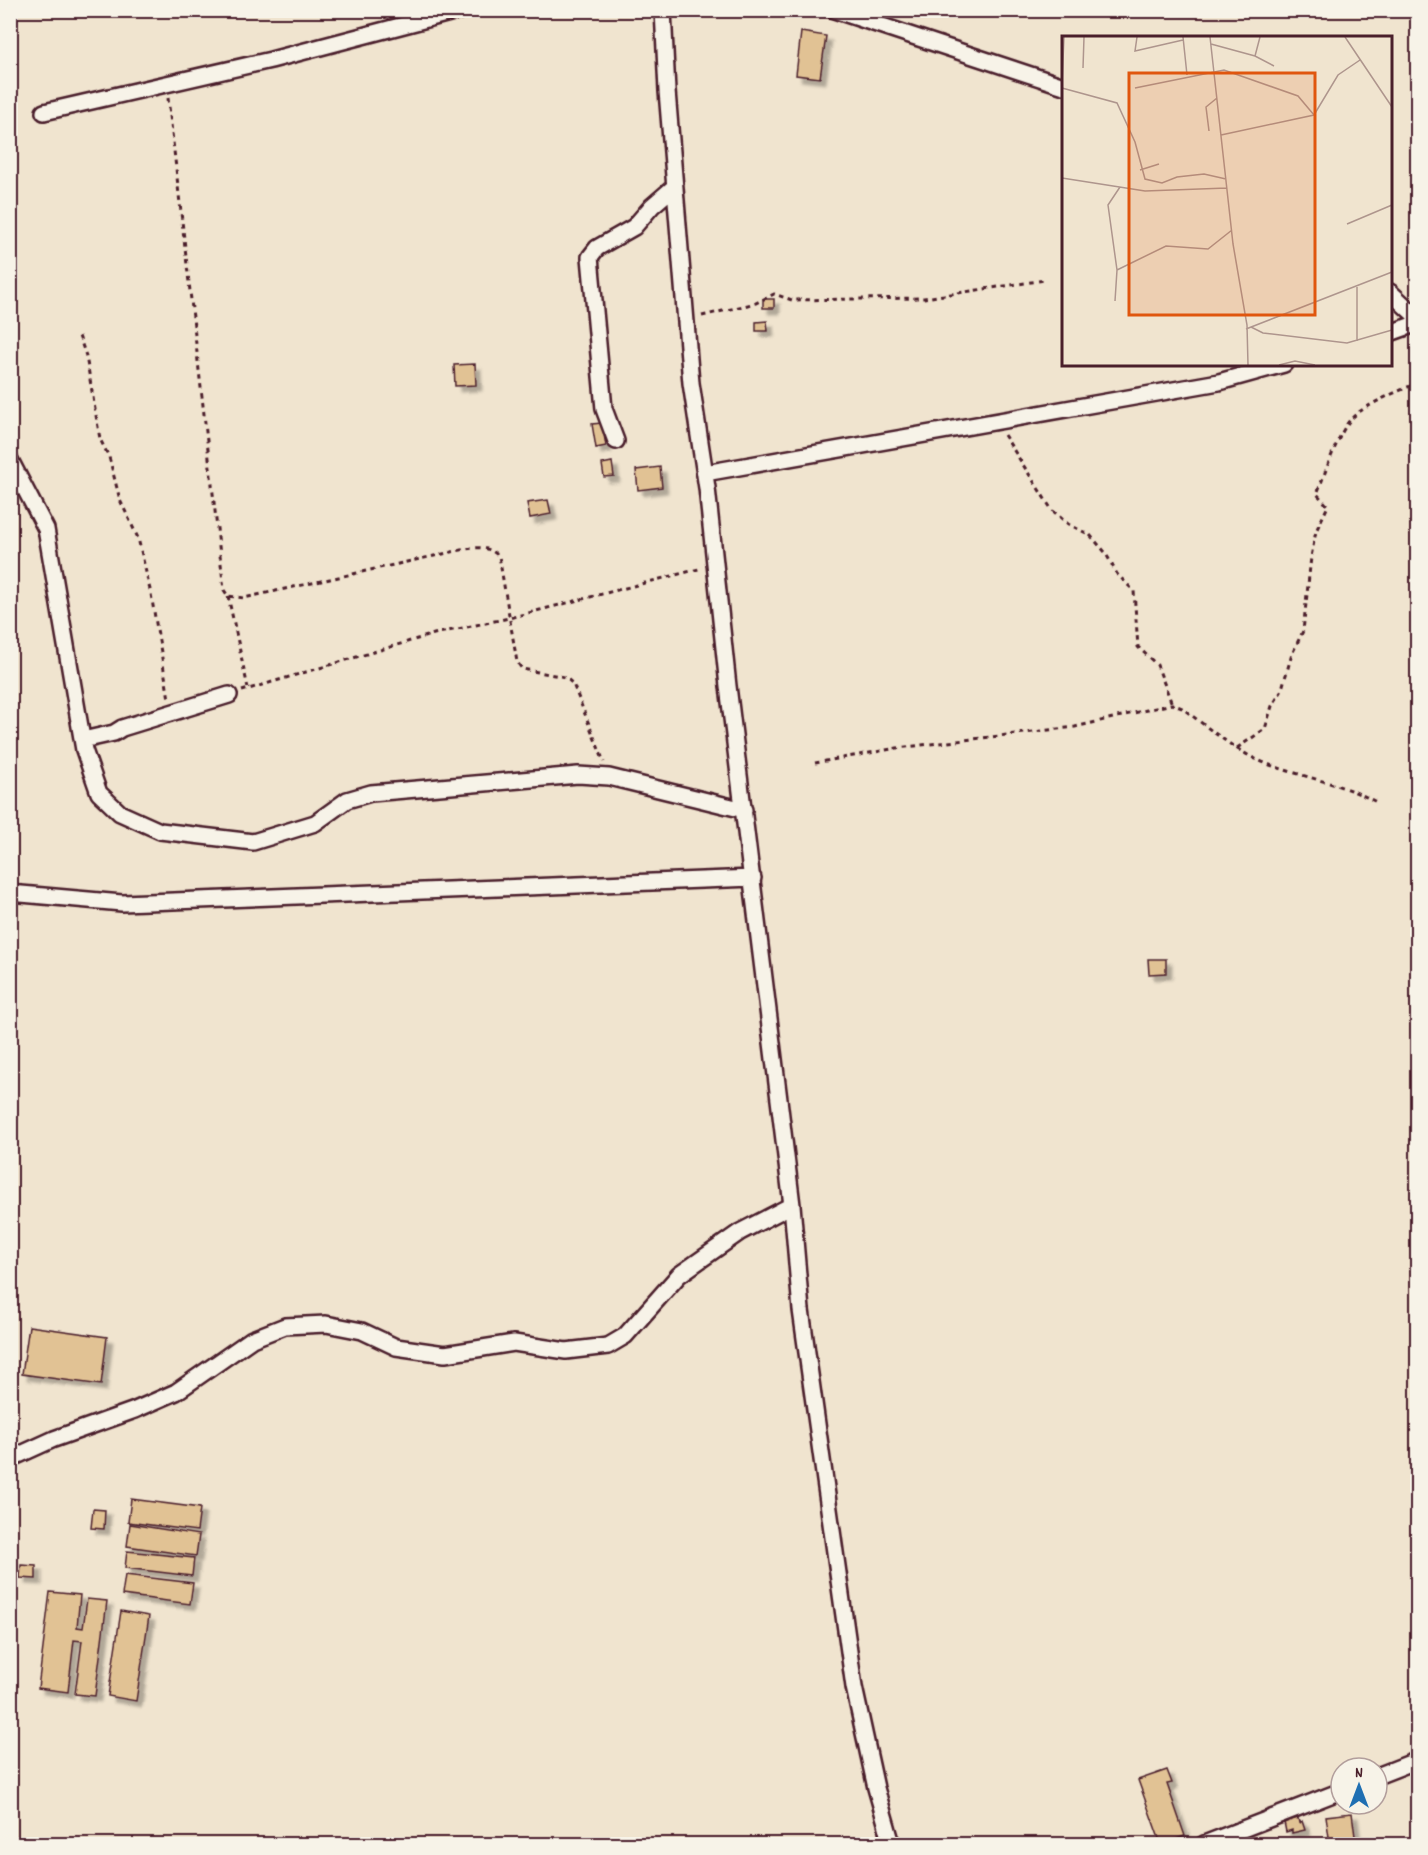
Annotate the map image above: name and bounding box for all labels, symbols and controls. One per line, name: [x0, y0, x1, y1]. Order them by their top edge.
inset map: [1062, 36, 1392, 366]
north arrow: [1329, 1756, 1389, 1816]
text: N: [1355, 1762, 1363, 1785]

